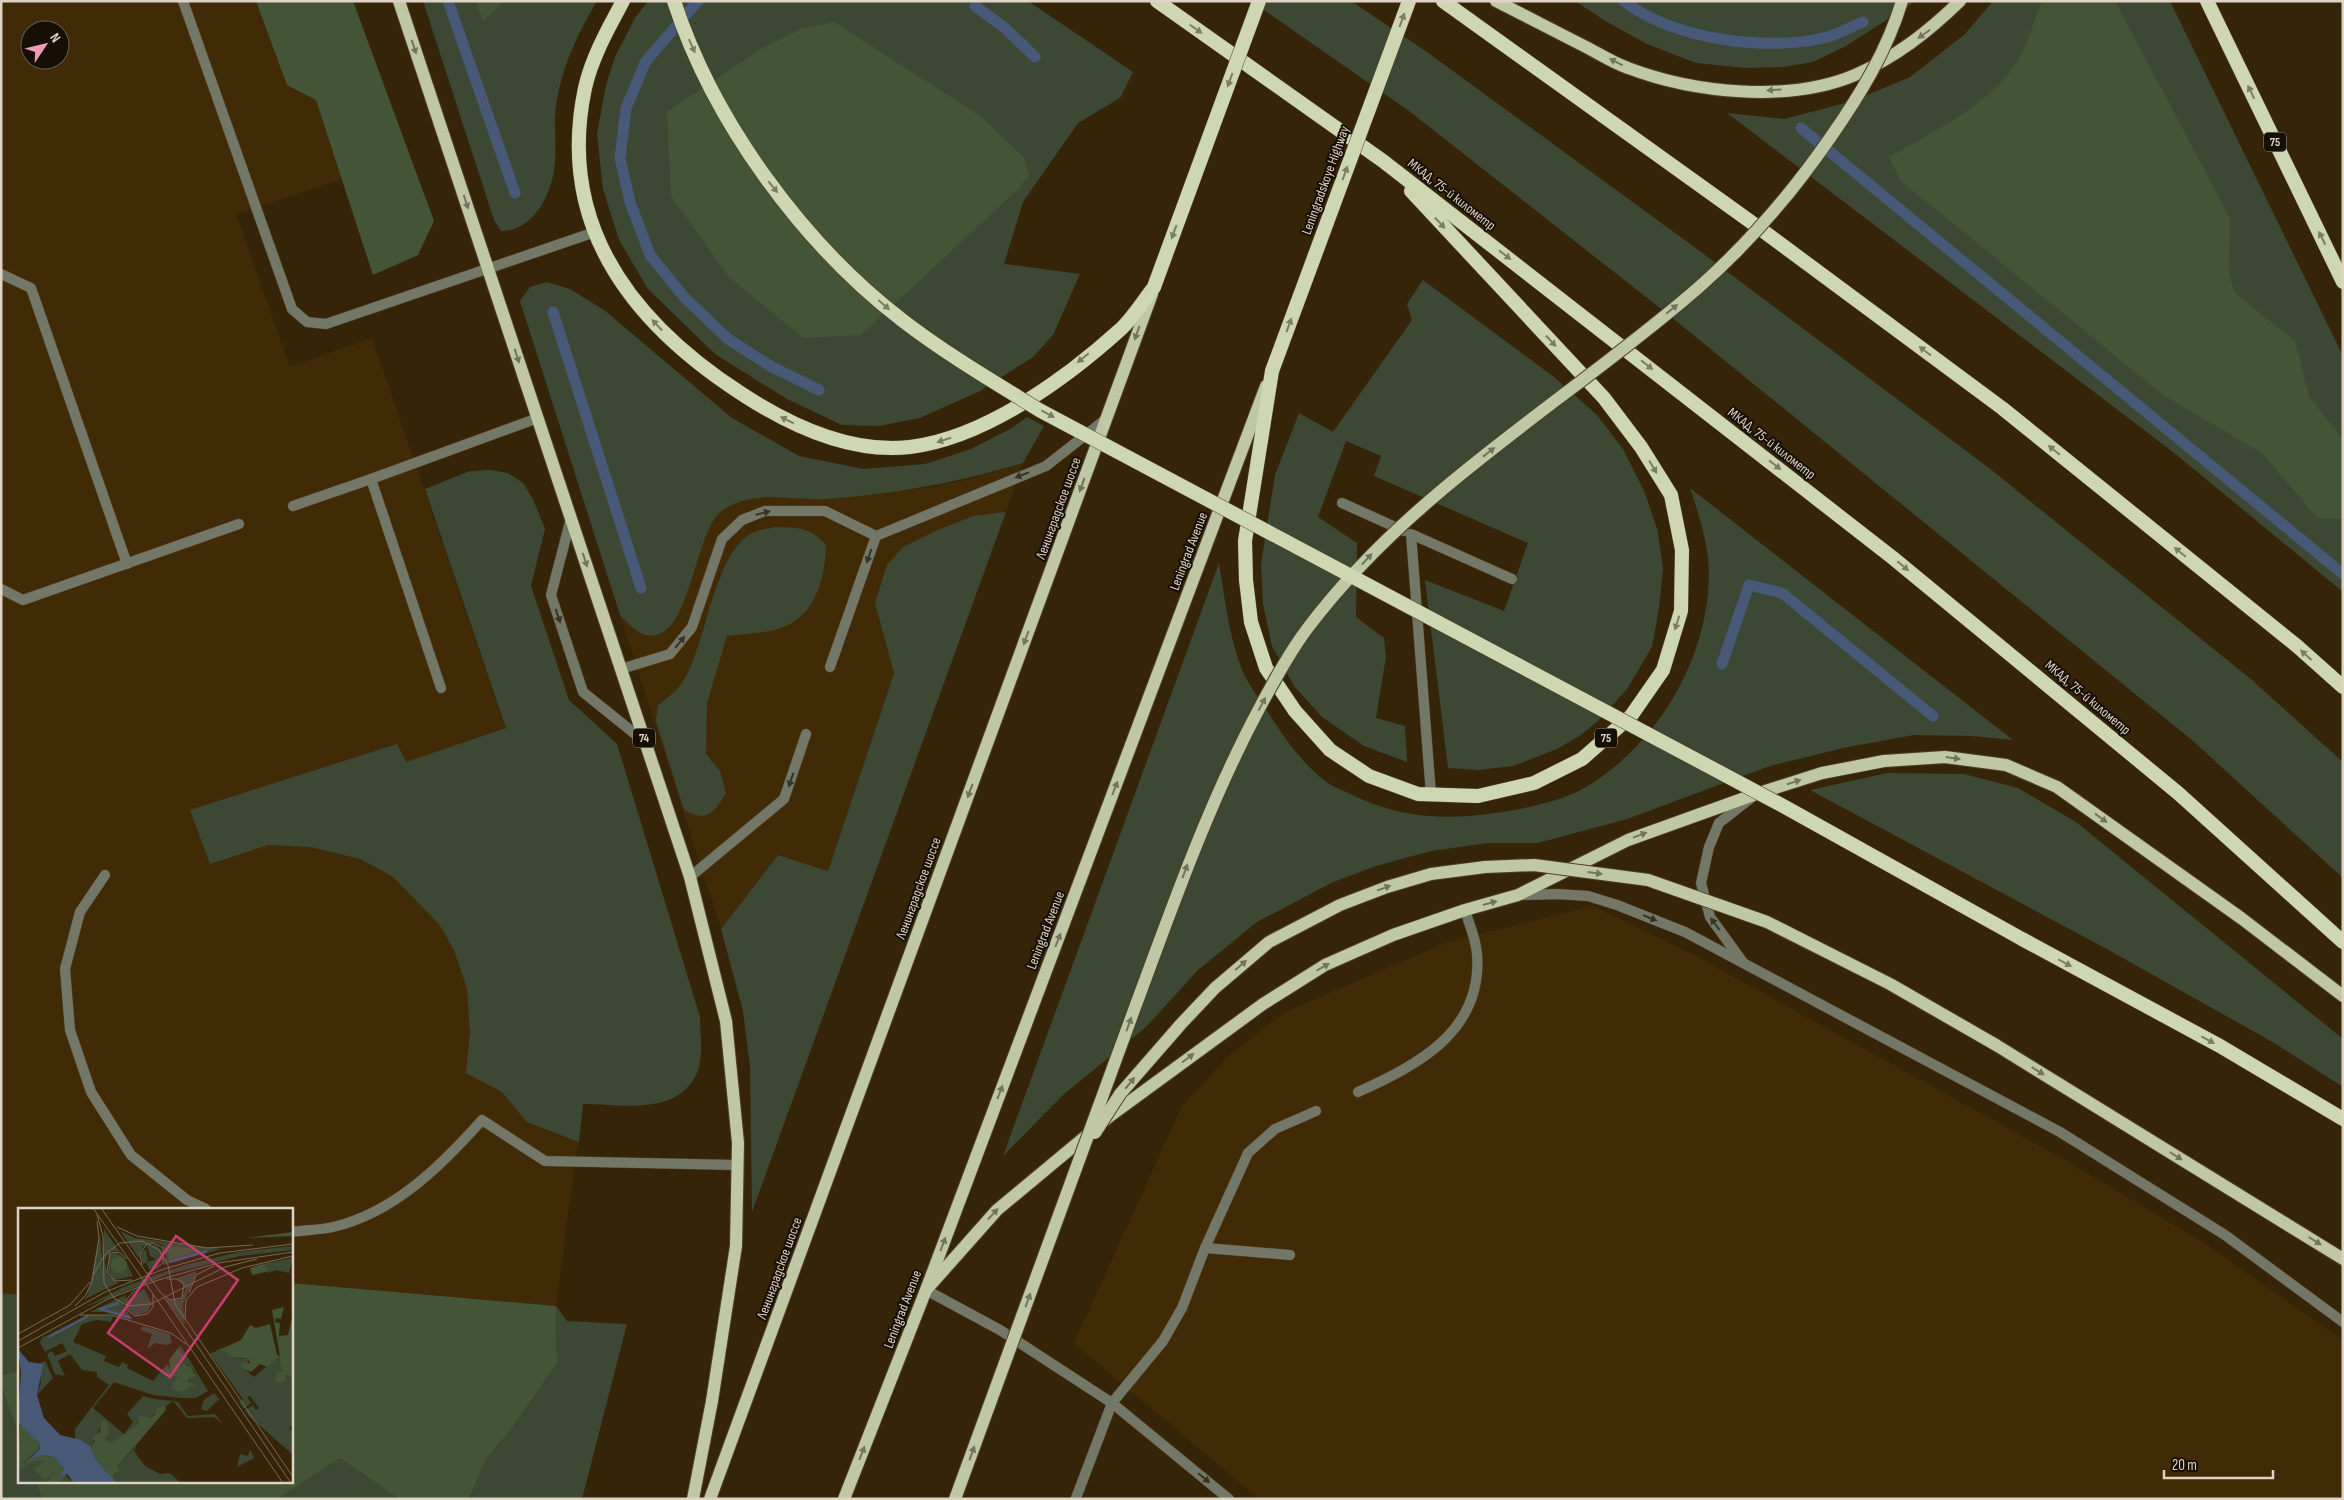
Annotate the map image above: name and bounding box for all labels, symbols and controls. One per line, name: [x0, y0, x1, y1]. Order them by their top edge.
one-way arrow: [1399, 13, 1406, 28]
north arrow: [20, 20, 70, 70]
one-way arrow: [1190, 24, 1203, 34]
one-way arrow: [1917, 29, 1931, 39]
text: N: [46, 30, 64, 46]
one-way arrow: [688, 39, 696, 53]
one-way arrow: [411, 40, 418, 55]
one-way arrow: [1609, 58, 1623, 66]
one-way arrow: [1226, 73, 1234, 88]
one-way arrow: [2247, 85, 2255, 99]
one-way arrow: [1766, 87, 1782, 95]
street label: Leningradskoye Highway: [1298, 123, 1353, 237]
road number: 75: [2264, 132, 2286, 152]
street label: МКАД, 75-й километр: [1404, 155, 1499, 234]
one-way arrow: [1342, 166, 1350, 180]
one-way arrow: [768, 180, 779, 193]
one-way arrow: [462, 194, 470, 209]
one-way arrow: [1434, 216, 1446, 228]
one-way arrow: [1170, 225, 1177, 240]
one-way arrow: [2317, 231, 2325, 245]
one-way arrow: [1498, 250, 1511, 261]
one-way arrow: [877, 299, 889, 311]
one-way arrow: [1665, 303, 1678, 314]
one-way arrow: [1285, 317, 1293, 332]
one-way arrow: [651, 319, 663, 331]
one-way arrow: [1133, 325, 1140, 340]
one-way arrow: [1545, 335, 1557, 347]
one-way arrow: [1918, 346, 1932, 356]
one-way arrow: [513, 349, 521, 364]
one-way arrow: [1077, 353, 1090, 364]
one-way arrow: [1640, 360, 1653, 371]
street label: МКАД, 75-й километр: [1724, 404, 1819, 483]
one-way arrow: [1041, 410, 1055, 418]
one-way arrow: [780, 416, 794, 424]
one-way arrow: [936, 436, 951, 444]
one-way arrow: [2048, 445, 2061, 456]
one-way arrow: [1482, 447, 1495, 458]
street label: Ленинградское шоссе: [1032, 455, 1085, 562]
one-way arrow: [1768, 460, 1781, 471]
one-way arrow: [1649, 461, 1658, 474]
one-way arrow: [1015, 472, 1030, 480]
one-way arrow: [1078, 478, 1085, 493]
one-way arrow: [755, 509, 770, 517]
street label: Leningrad Avenue: [1166, 510, 1211, 593]
one-way arrow: [2174, 547, 2187, 558]
one-way arrow: [865, 549, 873, 564]
one-way arrow: [581, 553, 589, 568]
one-way arrow: [1361, 553, 1373, 565]
one-way arrow: [1897, 560, 1909, 571]
one-way arrow: [555, 608, 562, 623]
one-way arrow: [1672, 616, 1680, 631]
one-way arrow: [1022, 631, 1030, 646]
one-way arrow: [674, 636, 685, 649]
one-way arrow: [2301, 649, 2313, 661]
street label: МКАД, 75-й километр: [2041, 657, 2134, 738]
one-way arrow: [1257, 697, 1266, 711]
road number: 74: [633, 728, 655, 748]
road number: 75: [1595, 728, 1617, 748]
one-way arrow: [1946, 754, 1962, 762]
one-way arrow: [786, 773, 794, 788]
one-way arrow: [1786, 778, 1801, 786]
one-way arrow: [1111, 780, 1119, 795]
one-way arrow: [966, 783, 973, 798]
one-way arrow: [2094, 813, 2108, 823]
one-way arrow: [1633, 831, 1648, 839]
street label: Ленинградское шоссе: [892, 835, 945, 942]
one-way arrow: [1181, 863, 1189, 878]
one-way arrow: [1588, 869, 1604, 877]
one-way arrow: [1376, 884, 1391, 892]
street label: Leningrad Avenue: [1023, 889, 1068, 972]
one-way arrow: [1483, 898, 1498, 906]
one-way arrow: [1643, 914, 1658, 922]
one-way arrow: [1710, 918, 1721, 931]
one-way arrow: [1054, 932, 1062, 947]
one-way arrow: [2059, 958, 2072, 967]
one-way arrow: [1235, 959, 1248, 970]
one-way arrow: [1315, 963, 1330, 971]
one-way arrow: [1126, 1016, 1133, 1031]
one-way arrow: [2201, 1036, 2216, 1044]
one-way arrow: [1181, 1052, 1194, 1063]
one-way arrow: [2031, 1066, 2044, 1075]
one-way arrow: [1124, 1077, 1136, 1089]
one-way arrow: [996, 1084, 1004, 1099]
one-way arrow: [2170, 1151, 2183, 1160]
inset map: [18, 1208, 292, 1482]
one-way arrow: [987, 1208, 999, 1220]
street label: Ленинградское шоссе: [753, 1215, 806, 1322]
one-way arrow: [939, 1236, 947, 1251]
one-way arrow: [2308, 1236, 2321, 1245]
street label: Leningrad Avenue: [880, 1268, 925, 1351]
one-way arrow: [1025, 1293, 1032, 1308]
one-way arrow: [858, 1445, 866, 1460]
one-way arrow: [968, 1445, 976, 1460]
scale bar: [2164, 1448, 2273, 1480]
text: 20 m: [2172, 1456, 2197, 1475]
one-way arrow: [1197, 1472, 1210, 1483]

